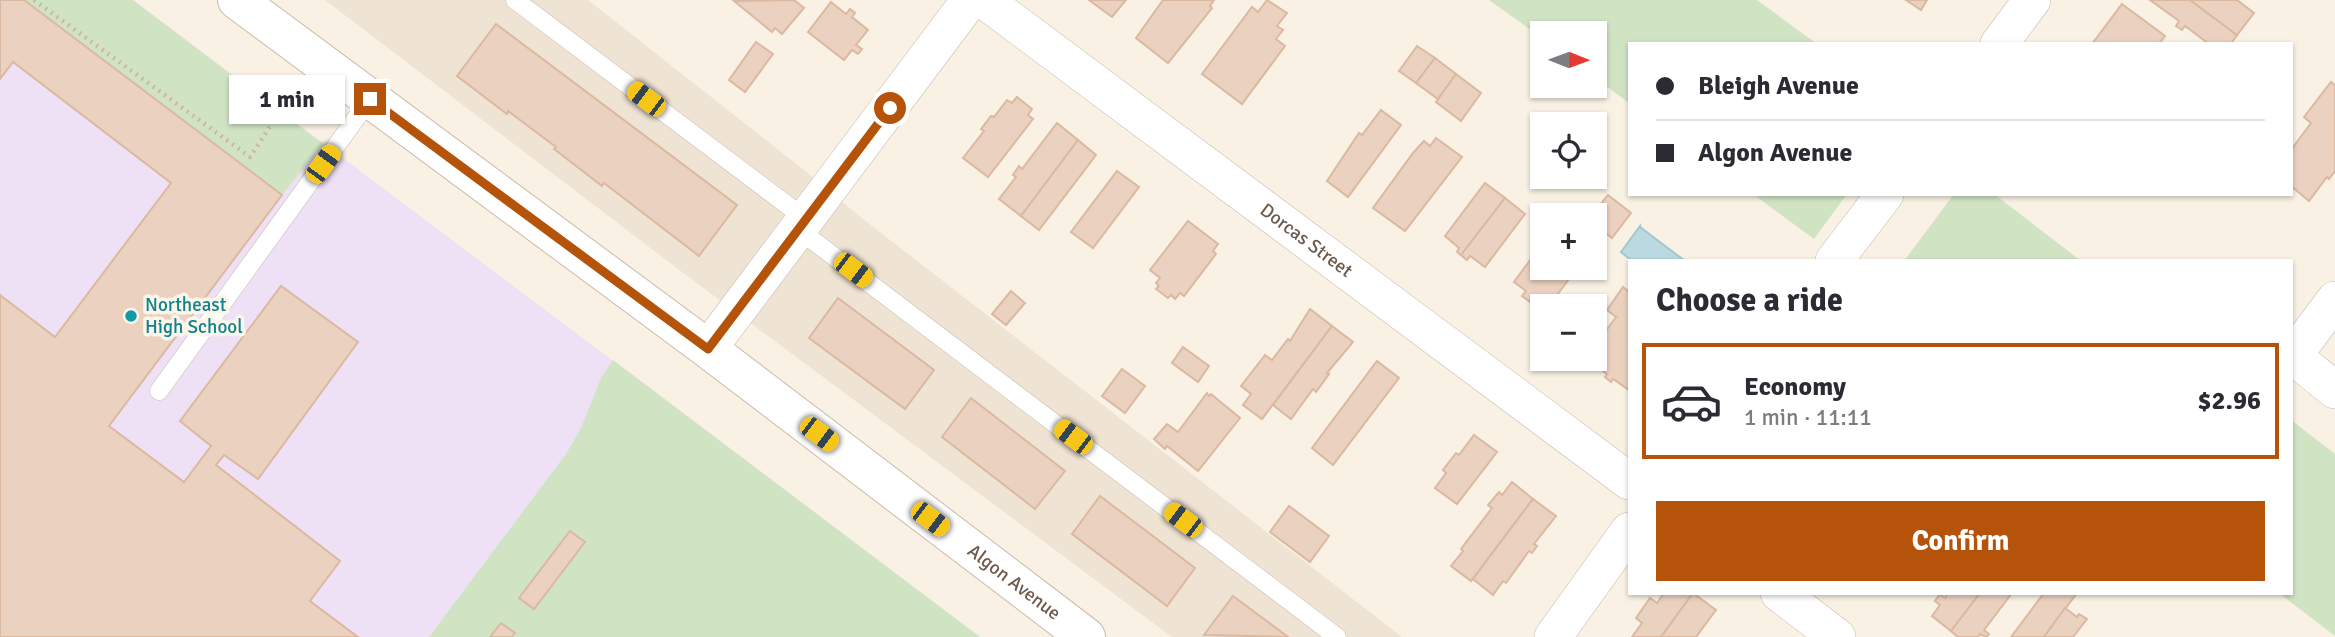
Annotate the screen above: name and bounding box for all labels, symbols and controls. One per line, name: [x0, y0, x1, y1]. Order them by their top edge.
north arrow: [1530, 21, 1606, 98]
map controls: [1530, 21, 1607, 371]
text: Bleigh Avenue: [1698, 70, 1859, 102]
callout: 1 min: [230, 74, 346, 124]
car: [623, 78, 670, 120]
route end: [354, 83, 386, 115]
text: 1 min: [259, 85, 315, 114]
route start: [874, 92, 906, 124]
button: locate: [1530, 112, 1607, 189]
text: Algon Avenue: [1698, 137, 1852, 169]
car: [303, 141, 344, 187]
street label: Dorcas Street: [1255, 198, 1358, 283]
button: +: [1530, 203, 1607, 280]
car: [830, 249, 877, 291]
text: Choose a ride: [1656, 281, 1843, 320]
place label: Northeast High School: [145, 293, 243, 339]
button: −: [1530, 294, 1607, 371]
marker: Northeast High School: [123, 308, 139, 324]
icon: car: [1660, 370, 1723, 433]
text: Economy: [1744, 371, 1846, 403]
text: $2.96: [2197, 385, 2261, 417]
text: 1 min · 11:11: [1744, 403, 1872, 432]
car: [796, 413, 843, 455]
car: [1050, 416, 1097, 458]
car: [907, 498, 954, 540]
car: [1160, 499, 1207, 541]
button: Confirm: [1656, 501, 2265, 581]
street label: Algon Avenue: [963, 539, 1065, 625]

